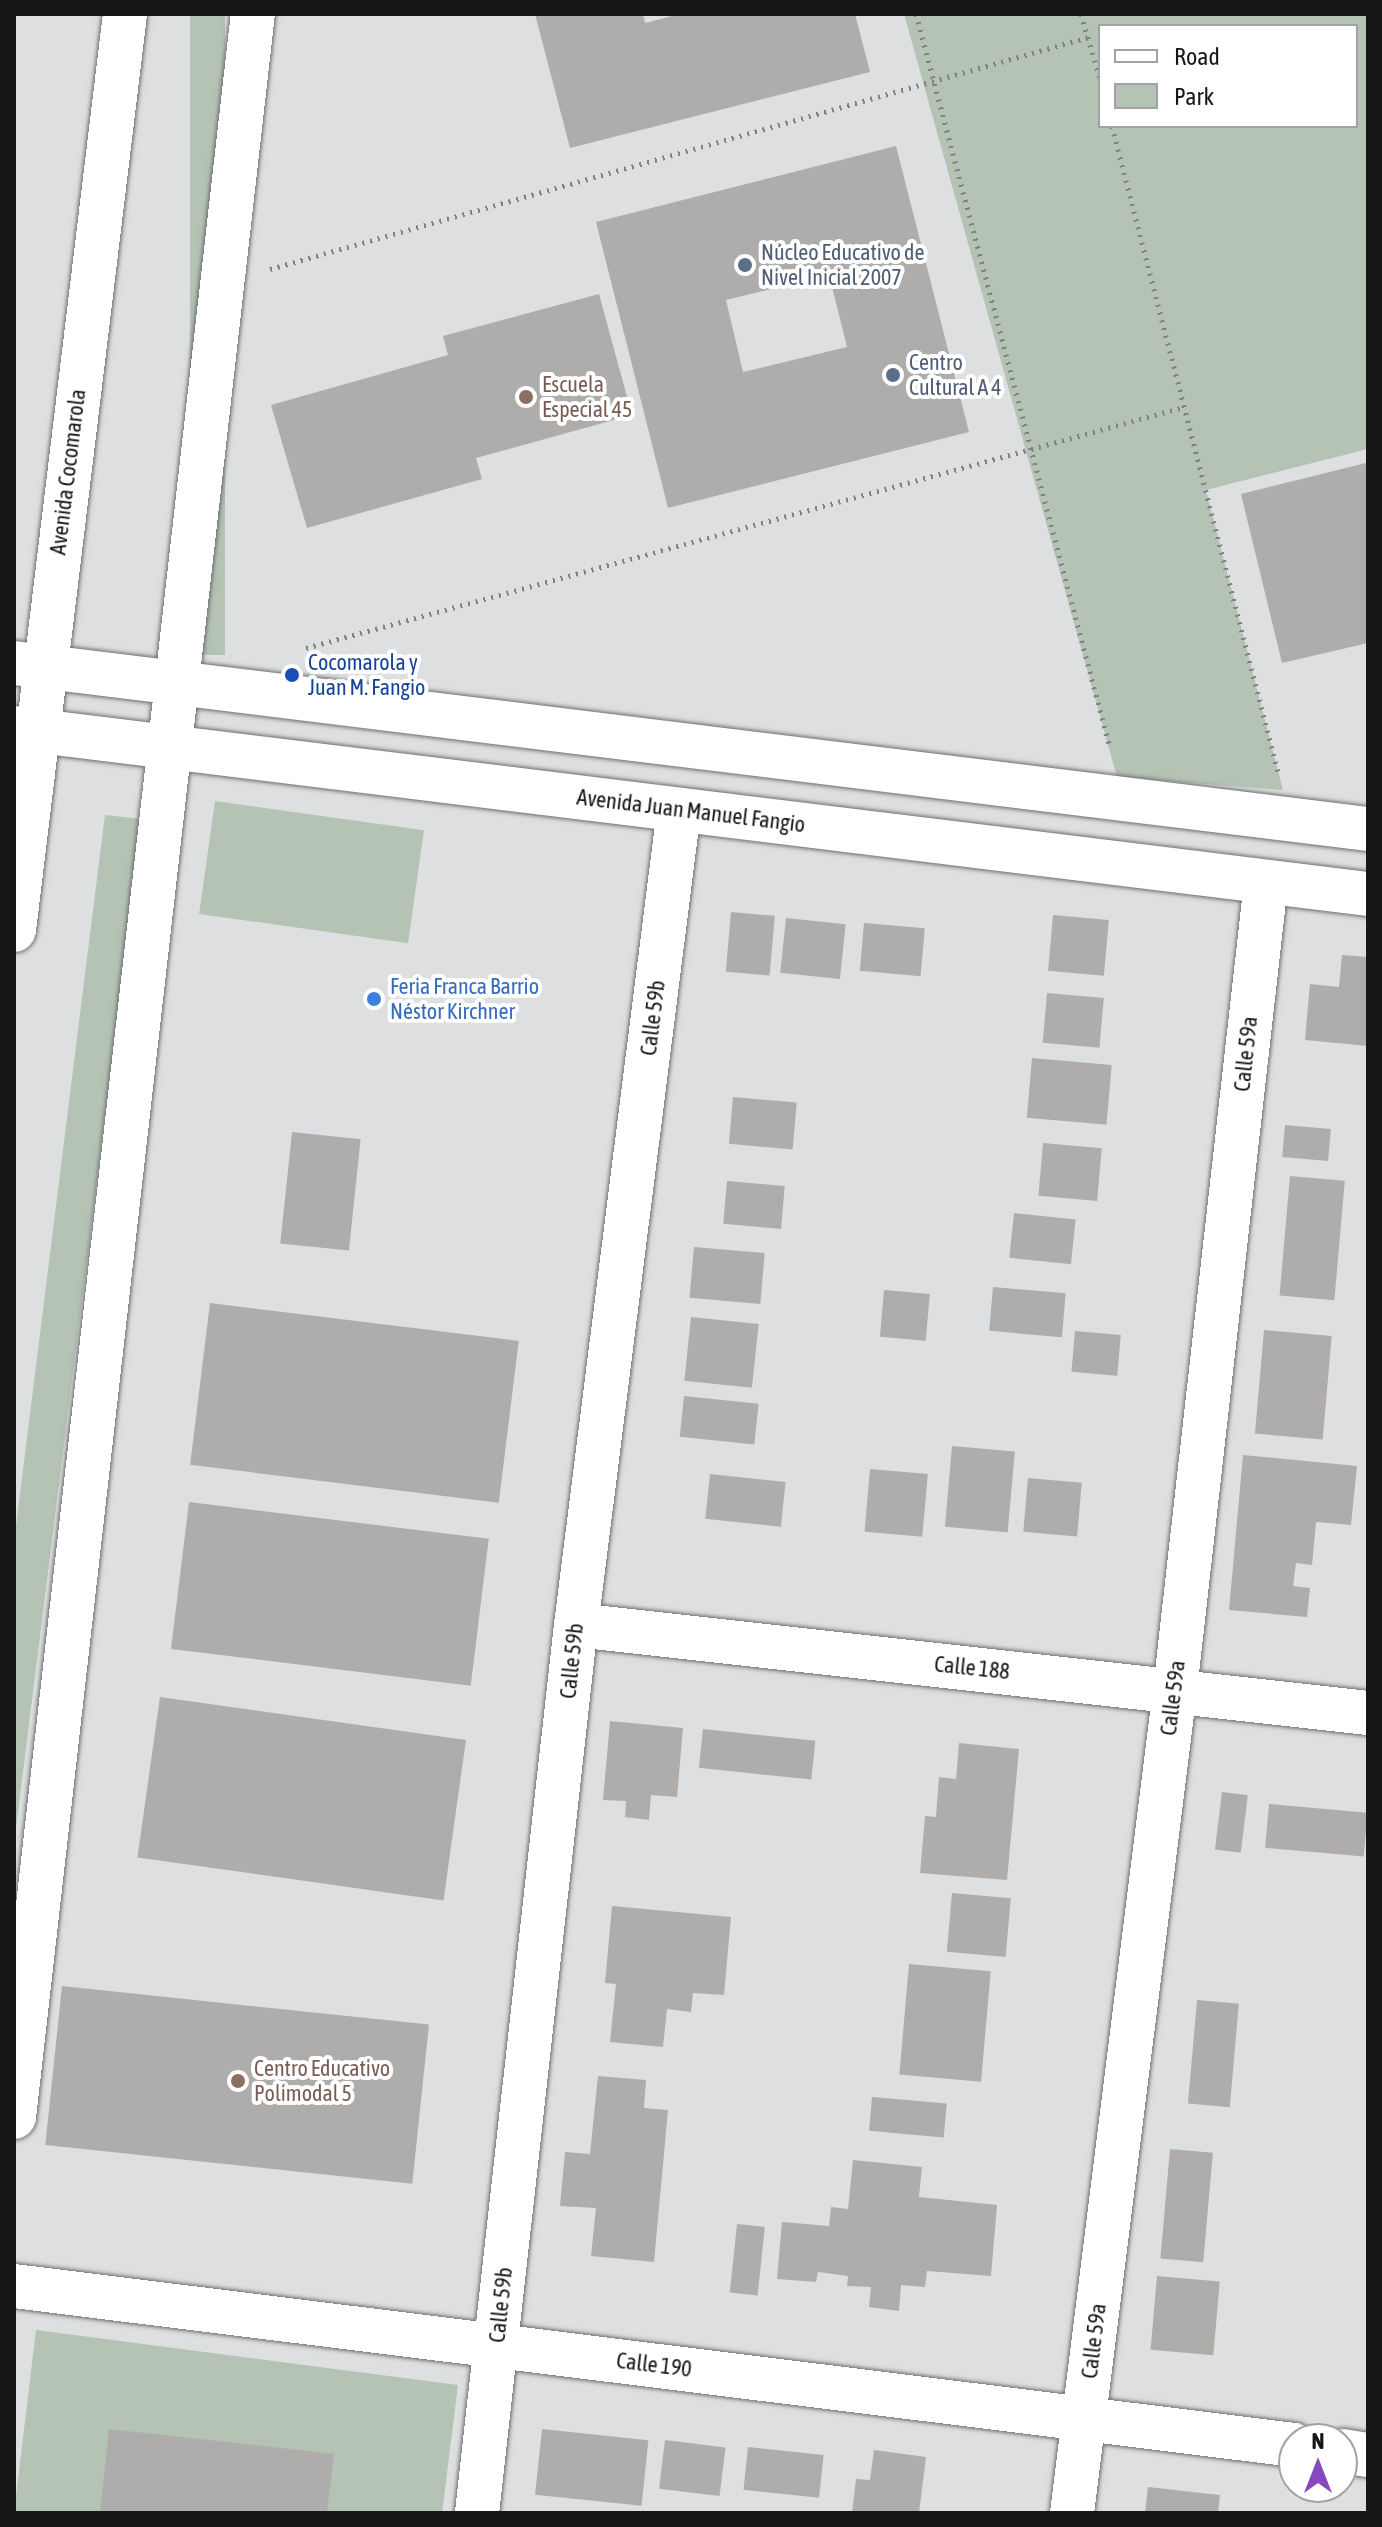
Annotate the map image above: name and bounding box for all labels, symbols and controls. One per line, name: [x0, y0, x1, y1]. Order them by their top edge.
legend: [1098, 24, 1358, 128]
text: Road: [1174, 43, 1220, 70]
text: Park: [1174, 83, 1214, 110]
place label: Núcleo Educativo de Nivel Inicial 2007: [761, 239, 924, 290]
marker: Núcleo Educativo de Nivel Inicial 2007: [736, 256, 754, 274]
place label: Centro Cultural A 4: [909, 349, 1002, 400]
marker: Centro Cultural A 4: [884, 366, 902, 384]
place label: Escuela Especial 45: [542, 371, 632, 422]
street label: Avenida Cocomarola: [45, 388, 91, 556]
marker: Escuela Especial 45: [517, 388, 535, 406]
place label: Cocomarola y Juan M. Fangio: [308, 649, 425, 700]
marker: Cocomarola y Juan M. Fangio: [283, 666, 301, 684]
street label: Avenida Juan Manuel Fangio: [575, 784, 807, 838]
place label: Feria Franca Barrio Néstor Kirchner: [390, 973, 539, 1024]
street label: Calle 59b: [635, 979, 671, 1057]
marker: Feria Franca Barrio Néstor Kirchner: [365, 990, 383, 1008]
street label: Calle 59a: [1229, 1015, 1263, 1093]
street label: Calle 59b: [555, 1622, 589, 1700]
street label: Calle 188: [933, 1651, 1011, 1685]
street label: Calle 59a: [1155, 1659, 1191, 1737]
place label: Centro Educativo Polimodal 5: [254, 2055, 390, 2106]
marker: Centro Educativo Polimodal 5: [229, 2072, 247, 2090]
street label: Calle 59b: [484, 2266, 518, 2344]
street label: Calle 59a: [1076, 2302, 1112, 2380]
street label: Calle 190: [615, 2347, 693, 2383]
north arrow: [1278, 2423, 1358, 2503]
text: N: [1312, 2428, 1324, 2454]

